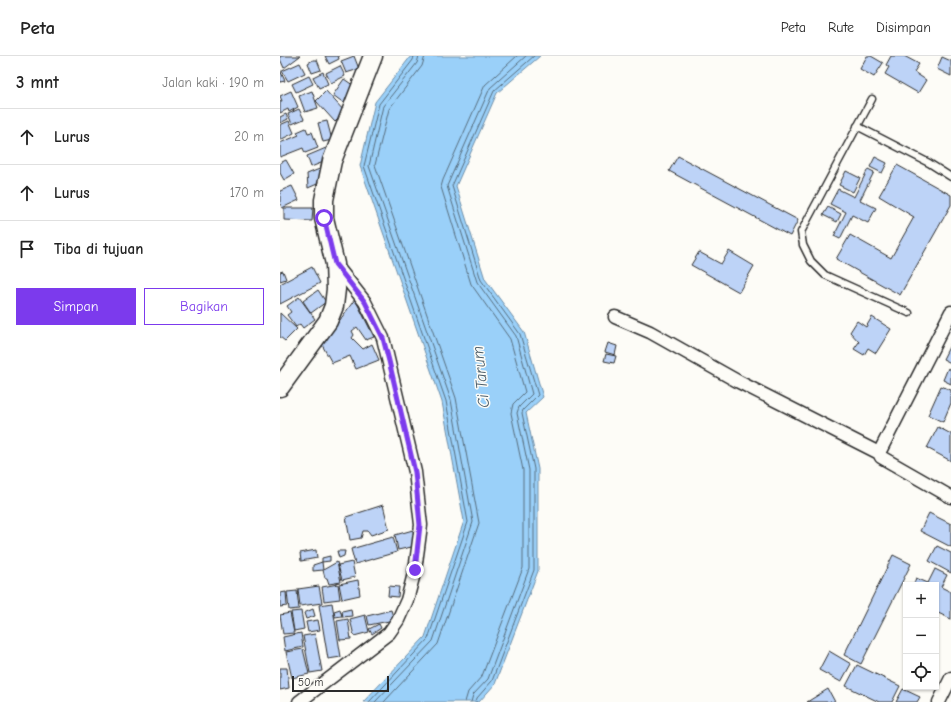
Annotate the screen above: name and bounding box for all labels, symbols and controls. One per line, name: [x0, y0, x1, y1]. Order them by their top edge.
text: Peta: [20, 17, 55, 39]
text: Peta: [781, 19, 806, 36]
text: Rute: [828, 19, 854, 36]
text: Disimpan: [876, 19, 931, 36]
text: 3 mnt: [16, 73, 59, 92]
text: Jalan kaki · 190 m: [162, 75, 264, 90]
icon: ahead: [16, 126, 38, 148]
text: Lurus: [54, 128, 90, 146]
text: 20 m: [234, 129, 264, 144]
icon: ahead: [16, 182, 38, 204]
text: Lurus: [54, 184, 90, 202]
text: 170 m: [230, 185, 264, 200]
route start: [315, 209, 333, 227]
icon: arrive: [16, 238, 38, 260]
text: Tiba di tujuan: [54, 240, 143, 258]
button: Simpan: [16, 288, 136, 325]
button: Bagikan: [144, 288, 264, 325]
water label: Ci Tarum: [469, 345, 493, 409]
route end: [406, 561, 424, 579]
map controls: [903, 582, 939, 690]
button: +: [903, 582, 939, 618]
button: −: [903, 618, 939, 654]
button: locate: [903, 654, 939, 690]
scale bar: [292, 674, 389, 693]
text: 50 m: [298, 676, 323, 689]

